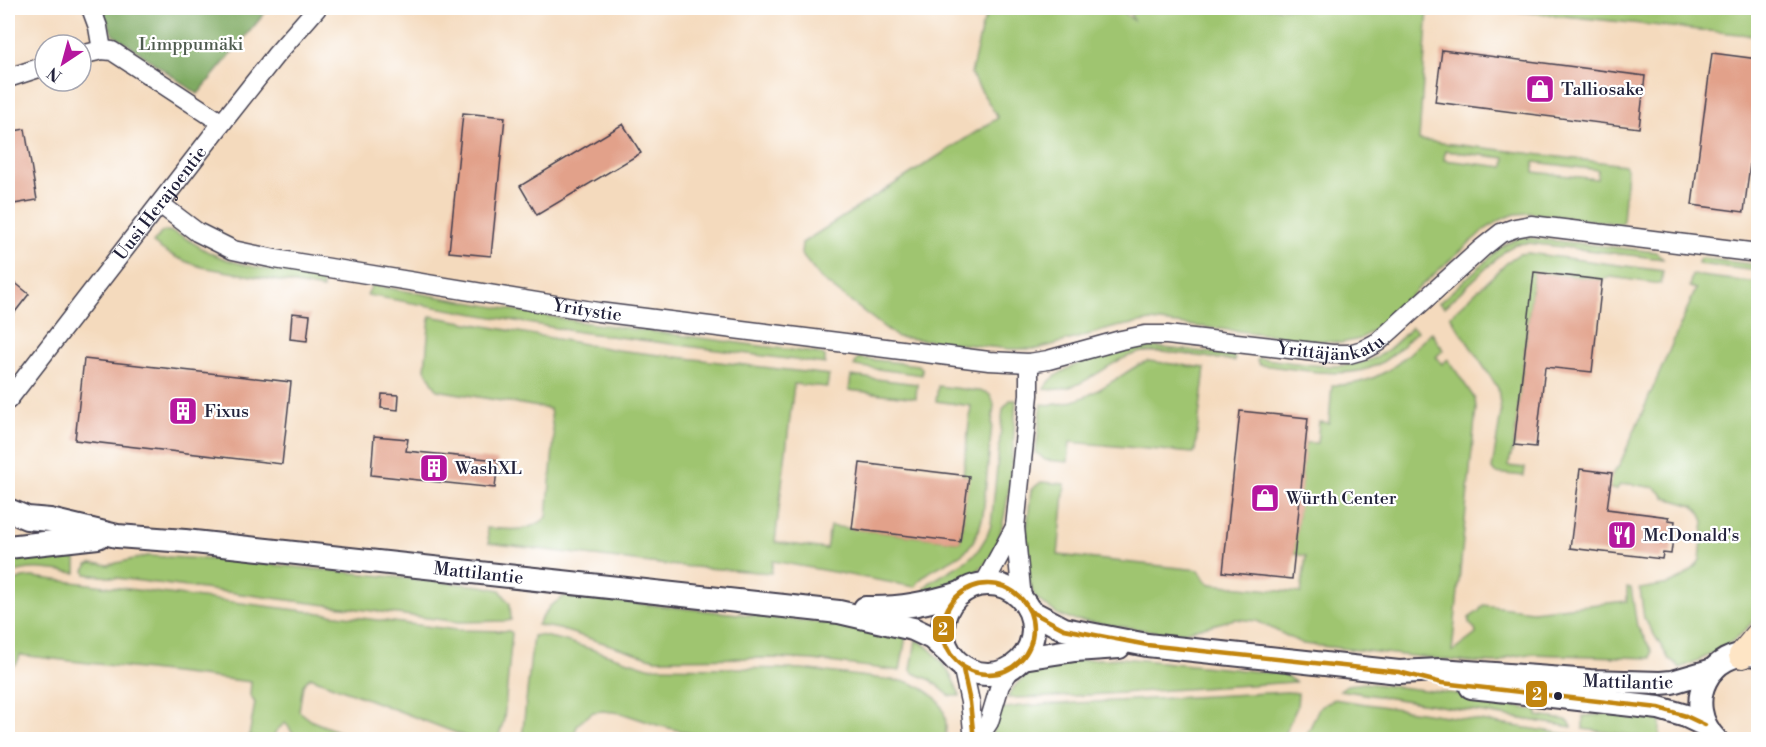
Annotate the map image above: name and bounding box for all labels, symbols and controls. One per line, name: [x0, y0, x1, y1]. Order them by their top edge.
north arrow: [33, 33, 93, 93]
park label: Limppumäki: [139, 33, 243, 56]
text: N: [43, 62, 66, 86]
shop icon: Talliosake: [1524, 73, 1556, 105]
place label: Talliosake: [1561, 78, 1644, 101]
street label: Uusi Herajoentie: [109, 141, 212, 265]
street label: Yritystie: [550, 294, 623, 327]
street label: Yrittäjänkatu: [1275, 330, 1390, 366]
building icon: Fixus: [167, 395, 199, 427]
place label: Fixus: [204, 400, 249, 423]
building icon: WashXL: [418, 452, 450, 484]
place label: WashXL: [454, 457, 522, 480]
shop icon: Würth Center: [1249, 482, 1281, 514]
place label: Würth Center: [1285, 487, 1397, 510]
restaurant icon: McDonald's: [1606, 519, 1638, 551]
place label: McDonald's: [1643, 524, 1740, 547]
street label: Mattilantie: [432, 557, 525, 590]
line badge: 2: [932, 615, 955, 643]
text: 2: [938, 620, 948, 640]
street label: Mattilantie: [1583, 670, 1674, 695]
line badge: 2: [1525, 680, 1548, 708]
text: 2: [1532, 685, 1542, 705]
unlabelled marker: [1552, 690, 1564, 702]

